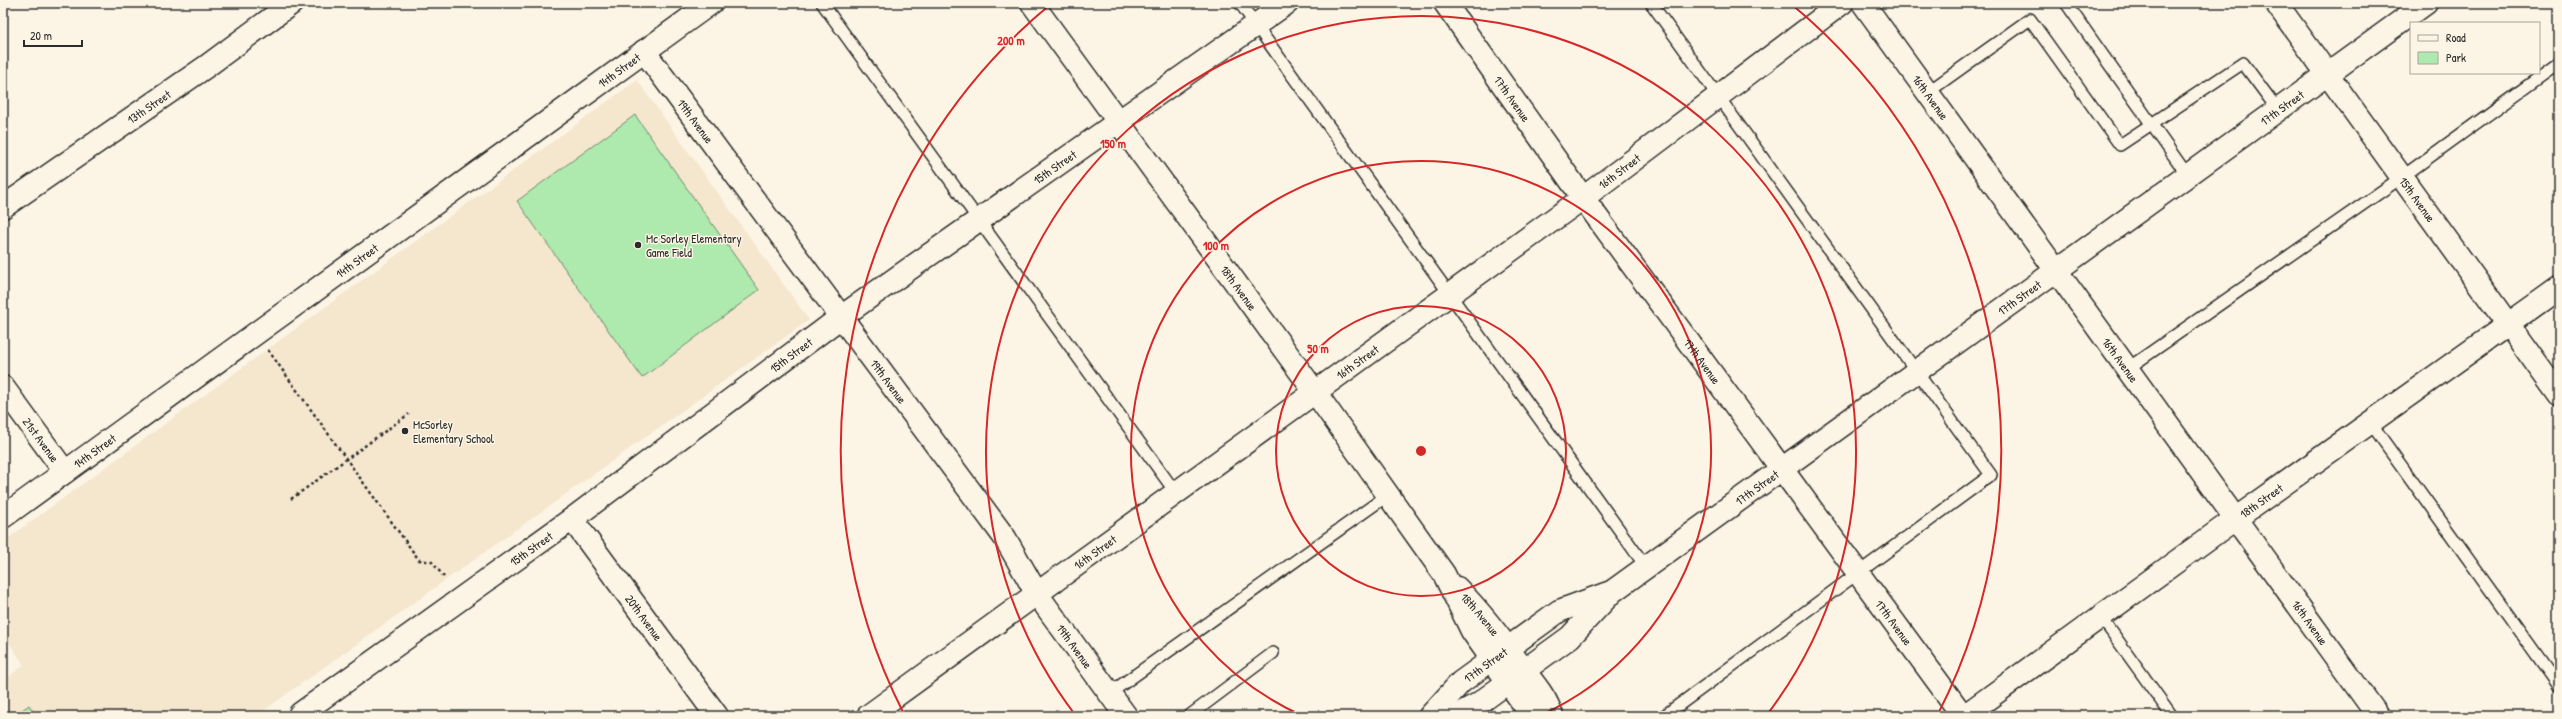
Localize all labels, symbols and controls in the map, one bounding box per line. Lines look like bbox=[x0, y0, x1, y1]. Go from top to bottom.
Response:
scale bar bbox=[24, 22, 82, 48]
legend bbox=[2410, 22, 2540, 74]
text: 20 m bbox=[30, 27, 52, 44]
text: Road bbox=[2446, 29, 2466, 46]
text: 200 m bbox=[997, 32, 1025, 49]
street label: 14th Street bbox=[594, 48, 644, 91]
text: Park bbox=[2446, 49, 2466, 66]
street label: 16th Avenue bbox=[1909, 71, 1953, 123]
street label: 17th Avenue bbox=[1490, 72, 1535, 125]
street label: 13th Street bbox=[123, 85, 175, 127]
street label: 17th Street bbox=[2256, 85, 2308, 129]
street label: 19th Avenue bbox=[674, 95, 718, 147]
text: 150 m bbox=[1100, 135, 1126, 152]
street label: 15th Street bbox=[1029, 145, 1080, 188]
street label: 16th Street bbox=[1594, 149, 1644, 192]
street label: 15th Avenue bbox=[2396, 173, 2440, 225]
place label: Mc Sorley Elementary Game Field bbox=[646, 230, 742, 261]
text: 100 m bbox=[1203, 237, 1229, 254]
street label: 14th Street bbox=[332, 239, 382, 281]
marker: Mc Sorley Elementary Game Field bbox=[633, 240, 643, 250]
street label: 18th Avenue bbox=[1217, 262, 1261, 314]
street label: 17th Street bbox=[1994, 275, 2045, 319]
street label: 15th Street bbox=[766, 333, 816, 376]
street label: 16th Avenue bbox=[2099, 334, 2143, 386]
street label: 17th Avenue bbox=[1680, 335, 1725, 387]
text: 50 m bbox=[1307, 340, 1329, 357]
street label: 16th Street bbox=[1332, 340, 1383, 383]
street label: 19th Avenue bbox=[867, 356, 911, 407]
street label: 21st Avenue bbox=[19, 413, 64, 466]
place label: McSorley Elementary School bbox=[413, 416, 495, 447]
marker: McSorley Elementary School bbox=[400, 426, 410, 436]
street label: 14th Street bbox=[70, 429, 120, 472]
centre of rings bbox=[1414, 444, 1428, 458]
street label: 17th Street bbox=[1731, 465, 1783, 509]
street label: 18th Street bbox=[2236, 479, 2287, 522]
street label: 15th Street bbox=[506, 527, 557, 570]
street label: 16th Street bbox=[1070, 530, 1120, 573]
street label: 18th Avenue bbox=[1457, 589, 1504, 639]
street label: 20th Avenue bbox=[622, 591, 667, 644]
street label: 17th Avenue bbox=[1872, 596, 1917, 649]
street label: 16th Avenue bbox=[2288, 596, 2332, 648]
street label: 19th Avenue bbox=[1053, 620, 1097, 672]
street label: 17th Street bbox=[1460, 642, 1511, 686]

